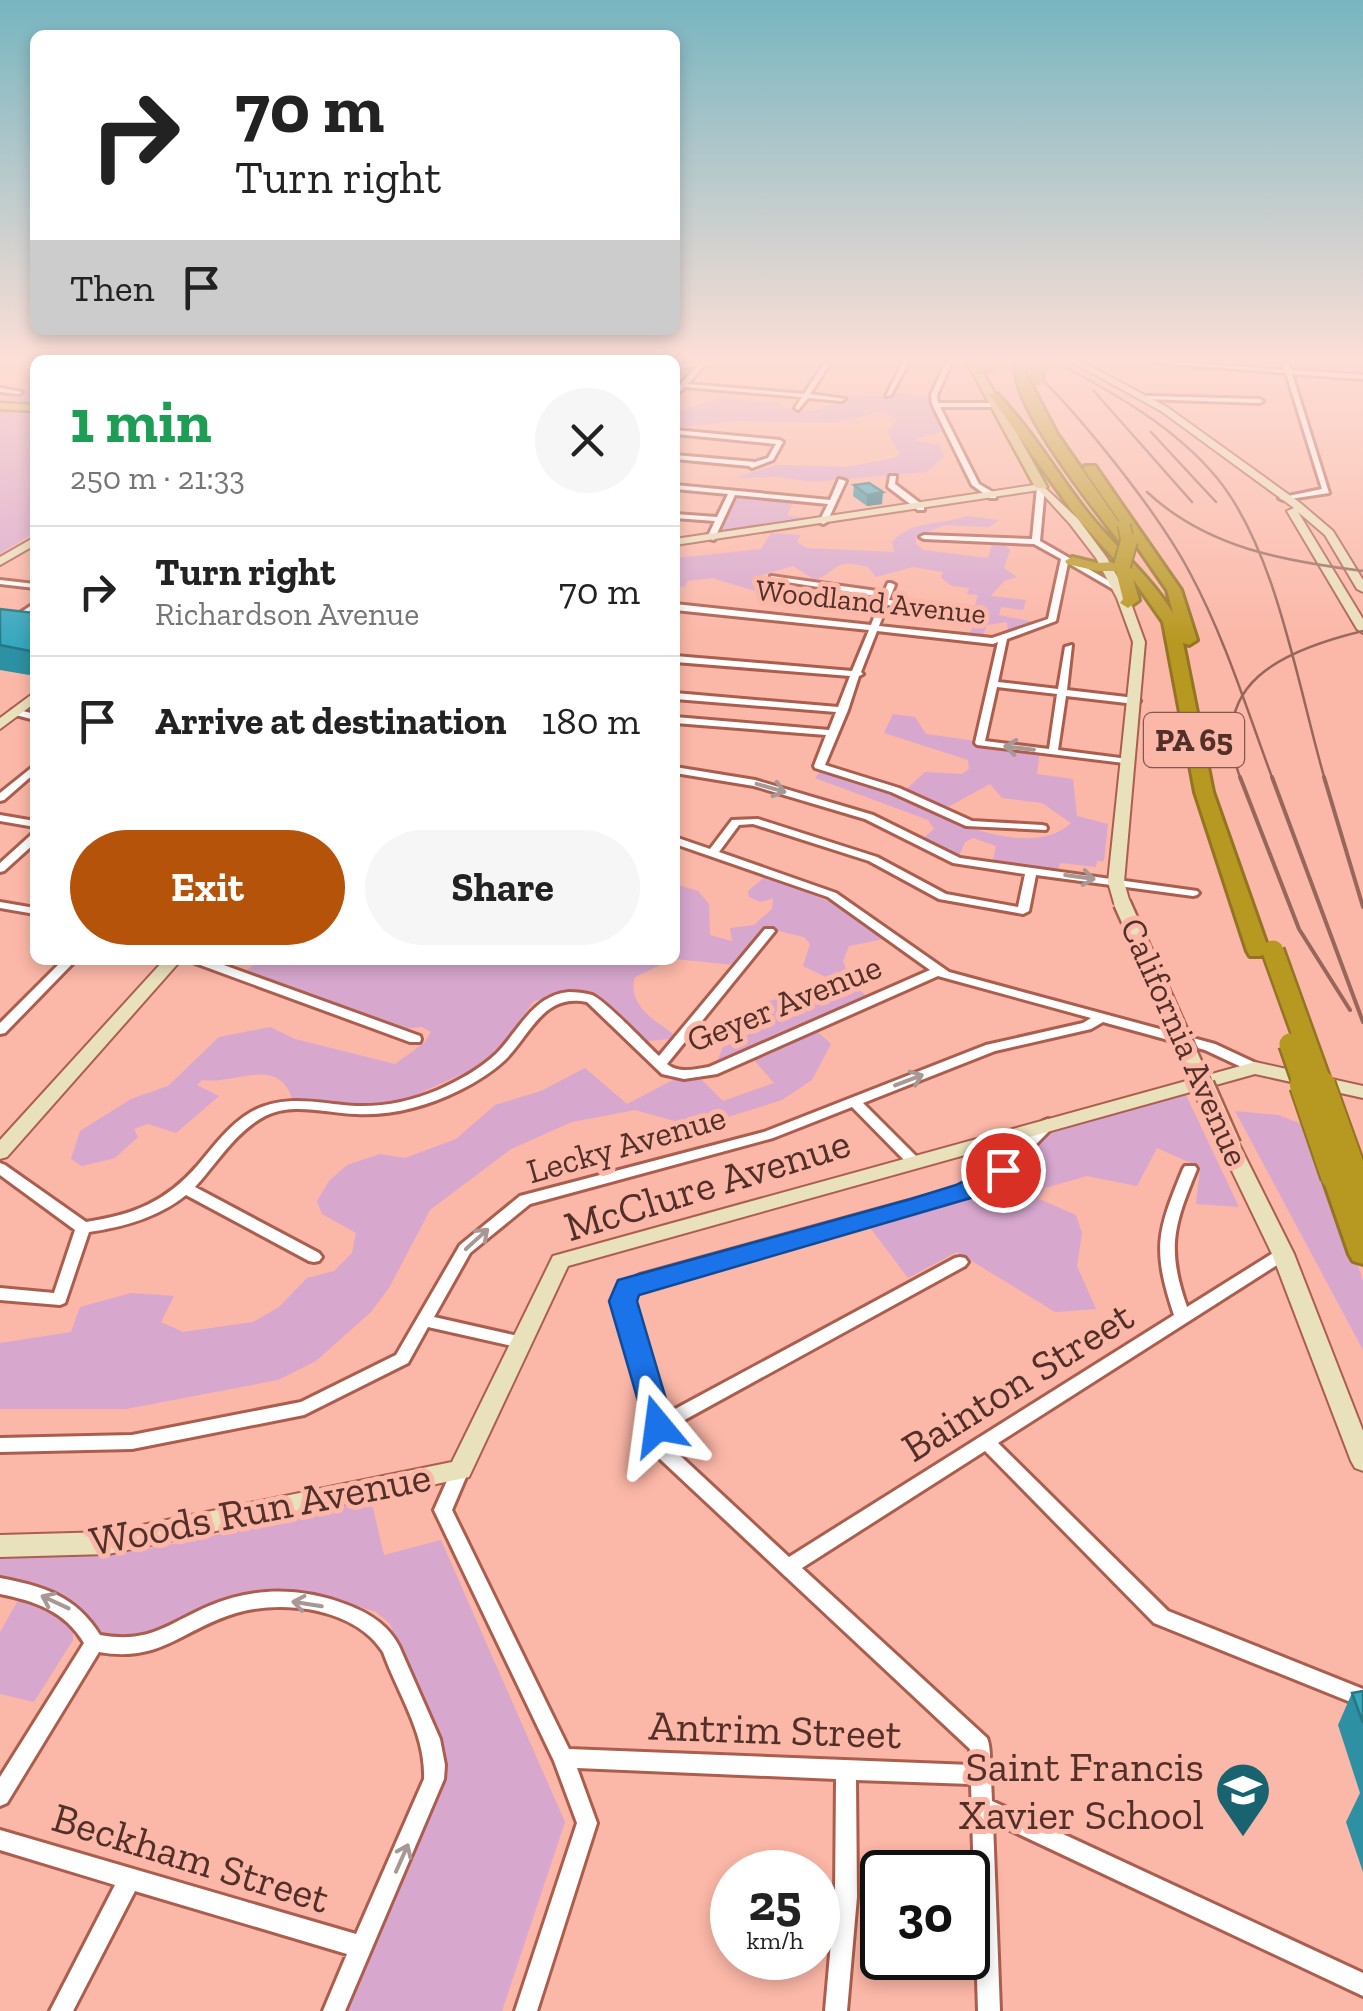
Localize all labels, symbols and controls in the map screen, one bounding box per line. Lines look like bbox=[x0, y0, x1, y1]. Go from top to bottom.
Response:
text: 70 m bbox=[235, 66, 384, 150]
icon: right bbox=[70, 70, 200, 200]
text: Turn right bbox=[235, 151, 441, 205]
icon: arrive bbox=[174, 260, 229, 315]
text: Then bbox=[70, 265, 154, 311]
text: 1 min bbox=[70, 385, 212, 457]
button: close bbox=[535, 388, 640, 493]
text: 250 m · 21:33 bbox=[70, 459, 245, 497]
text: Turn right bbox=[155, 549, 335, 595]
icon: right bbox=[70, 564, 125, 619]
text: 70 m bbox=[559, 568, 640, 614]
street label: Woodland Avenue bbox=[754, 572, 988, 632]
text: Richardson Avenue bbox=[155, 595, 419, 633]
icon: arrive bbox=[70, 694, 125, 749]
text: Arrive at destination bbox=[155, 698, 506, 744]
text: 180 m bbox=[542, 698, 640, 744]
road number: PA 65 bbox=[1144, 713, 1244, 767]
one-way arrow bbox=[1004, 738, 1036, 756]
one-way arrow bbox=[754, 780, 786, 798]
button: Exit bbox=[70, 830, 345, 945]
button: Share bbox=[365, 830, 640, 945]
one-way arrow bbox=[1063, 868, 1096, 887]
street label: California Avenue bbox=[1112, 912, 1258, 1172]
street label: Geyer Avenue bbox=[681, 945, 887, 1061]
one-way arrow bbox=[893, 1069, 924, 1087]
street label: Lecky Avenue bbox=[522, 1096, 730, 1192]
street label: McClure Avenue bbox=[558, 1117, 856, 1252]
pin bbox=[961, 1128, 1046, 1213]
icon: arrive bbox=[976, 1143, 1031, 1198]
one-way arrow bbox=[464, 1228, 489, 1251]
street label: Bainton Street bbox=[892, 1290, 1143, 1473]
position arrow bbox=[606, 1374, 710, 1478]
street label: Woods Run Avenue bbox=[85, 1450, 435, 1567]
one-way arrow bbox=[41, 1592, 71, 1611]
one-way arrow bbox=[291, 1594, 324, 1613]
street label: Antrim Street bbox=[648, 1700, 903, 1759]
place label: Saint Francis Xavier School bbox=[959, 1741, 1204, 1840]
school or university icon: Saint Francis Xavier School bbox=[1213, 1760, 1273, 1839]
street label: Beckham Street bbox=[46, 1791, 336, 1924]
one-way arrow bbox=[393, 1844, 412, 1874]
speed limit sign: 30 bbox=[860, 1850, 990, 1980]
text: 25 bbox=[749, 1873, 801, 1933]
text: km/h bbox=[746, 1925, 804, 1955]

